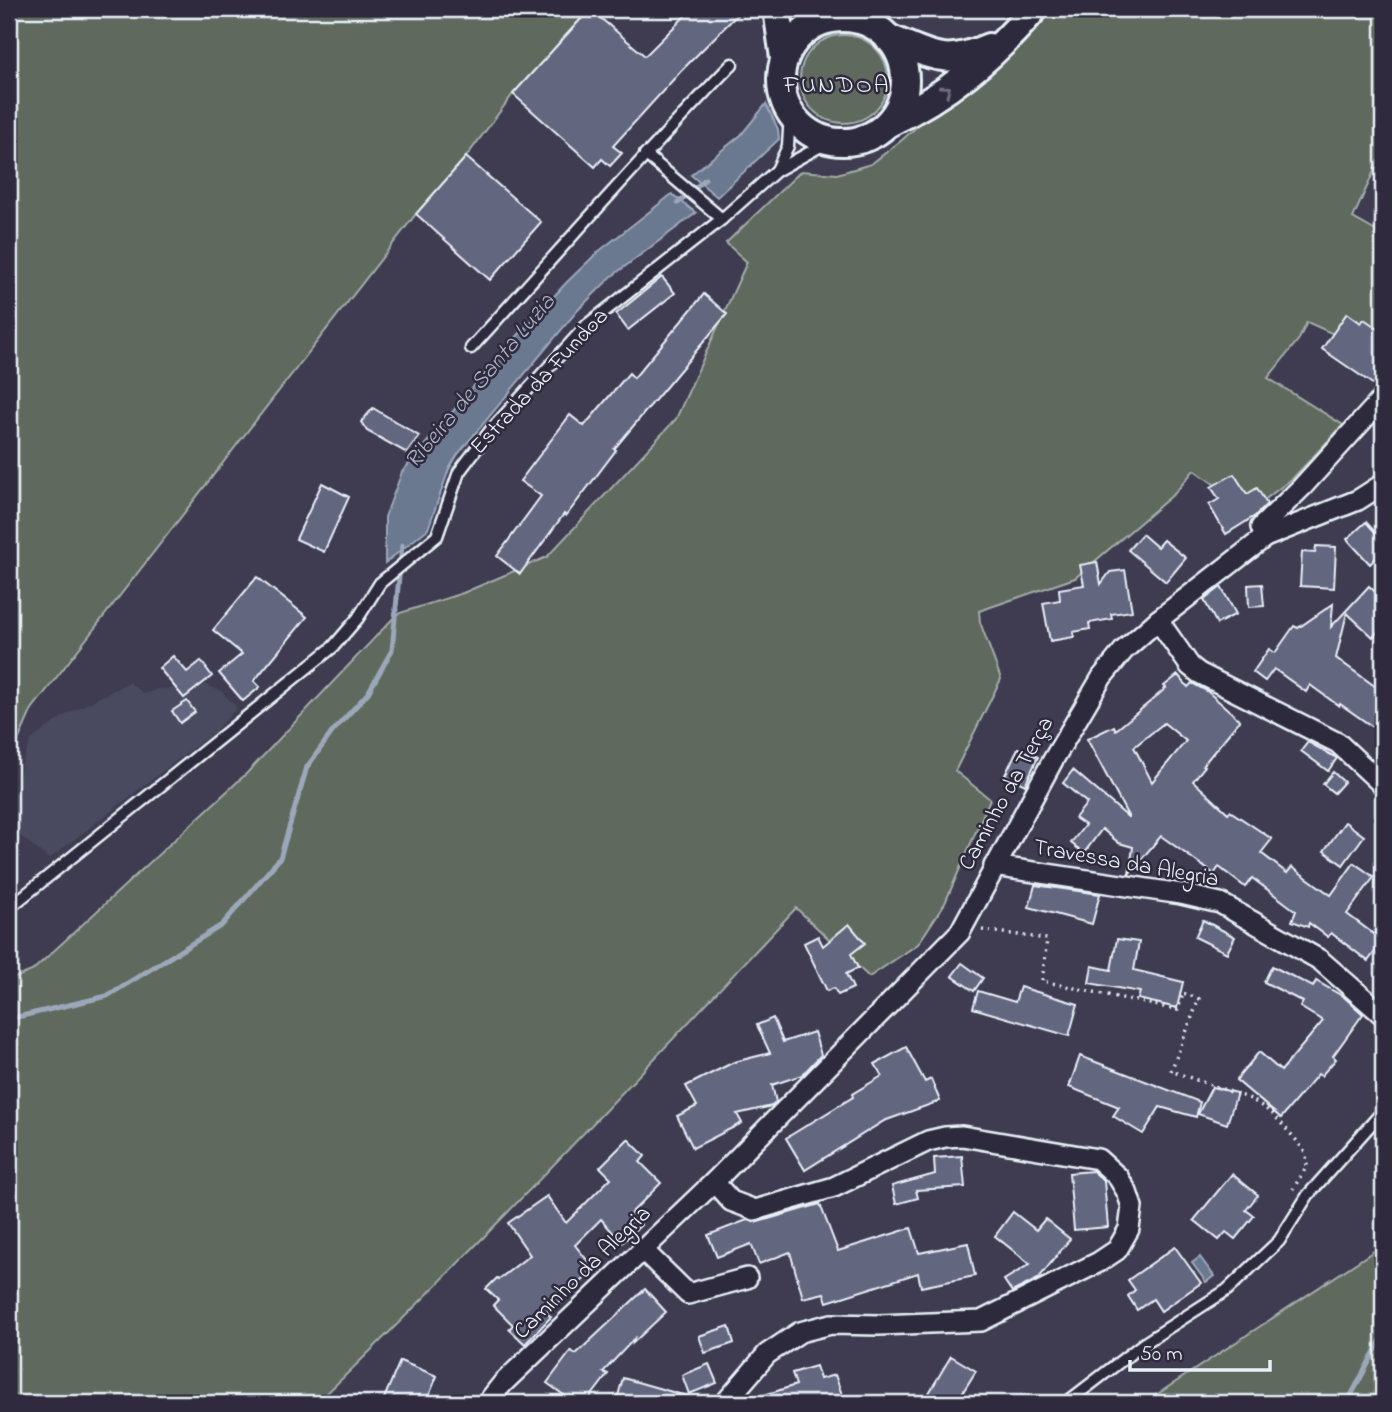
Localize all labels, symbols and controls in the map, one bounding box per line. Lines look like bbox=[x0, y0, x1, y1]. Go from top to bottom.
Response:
district label: FUNDOA bbox=[782, 69, 891, 104]
one-way arrow bbox=[938, 86, 950, 99]
water label: Ribeira de Santa Luzia bbox=[397, 286, 565, 477]
street label: Estrada da Fundoa bbox=[463, 301, 617, 463]
street label: Caminho da Terça bbox=[951, 711, 1063, 877]
street label: Travessa da Alegria bbox=[1031, 831, 1221, 898]
street label: Caminho da Alegria bbox=[507, 1198, 660, 1348]
scale bar bbox=[1130, 1328, 1270, 1372]
text: 50 m bbox=[1140, 1340, 1183, 1370]

